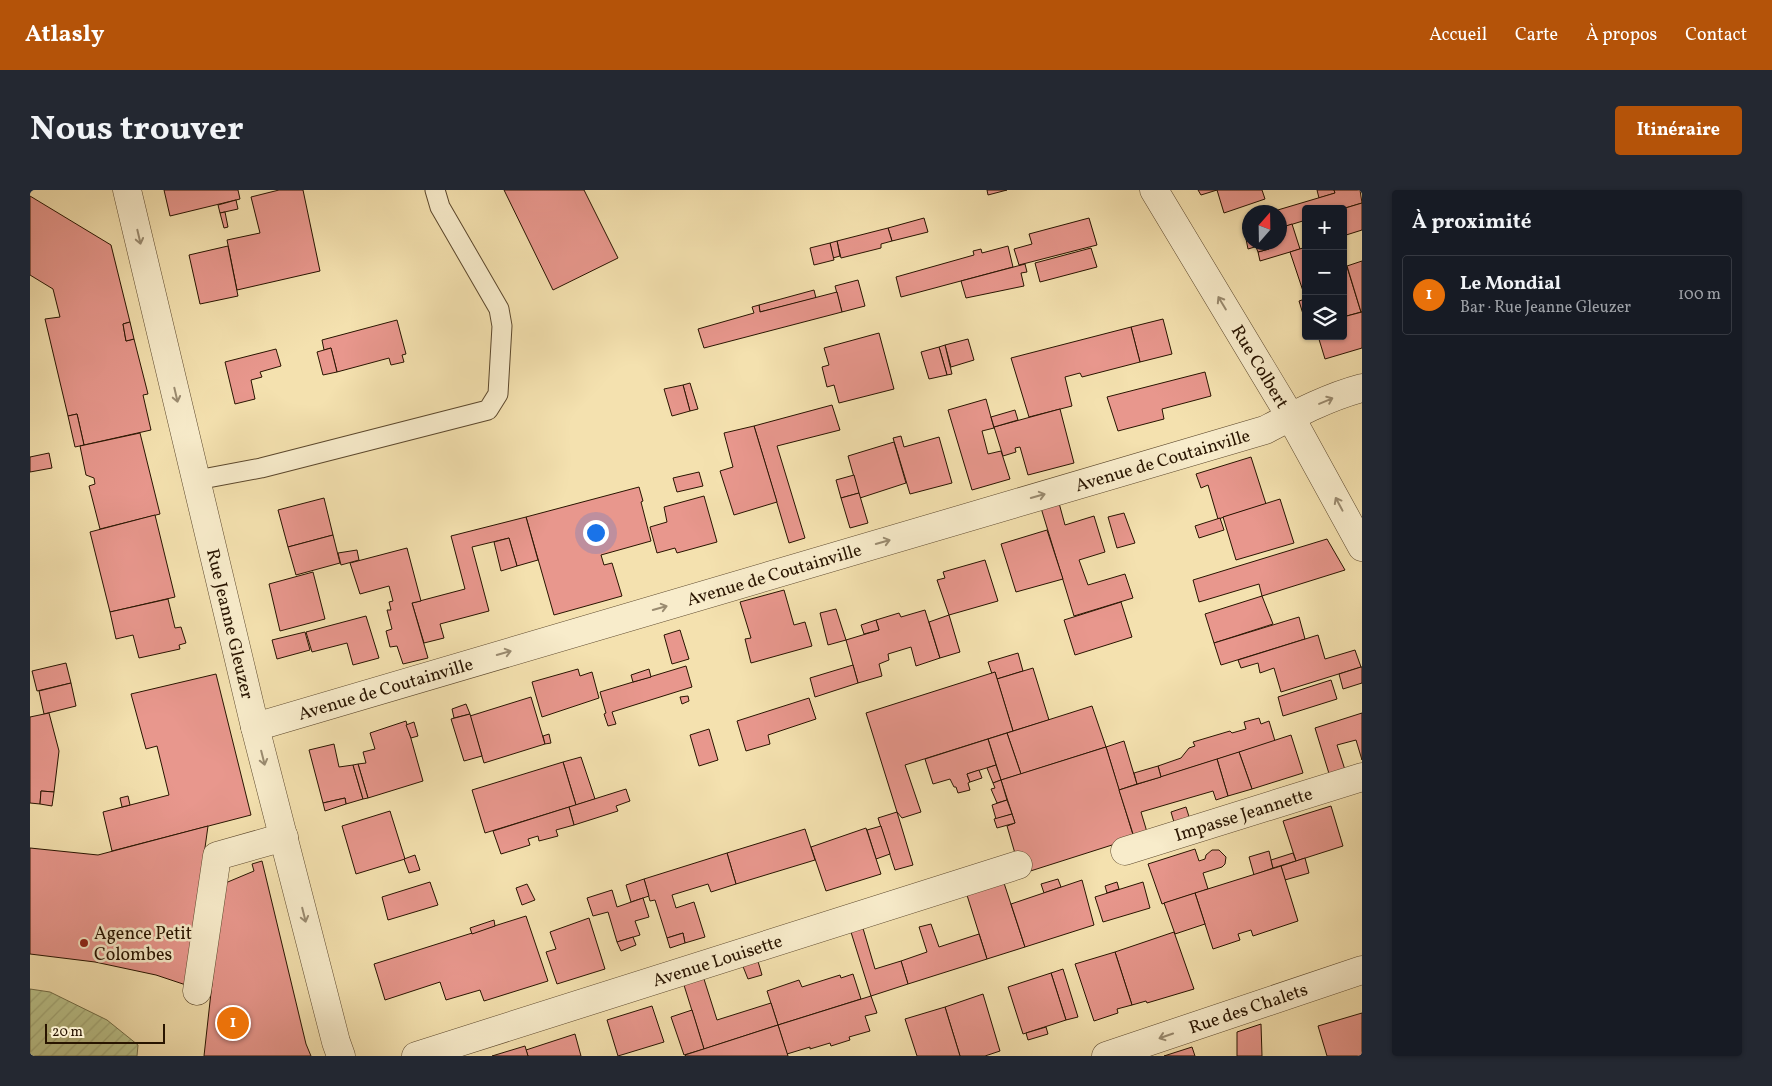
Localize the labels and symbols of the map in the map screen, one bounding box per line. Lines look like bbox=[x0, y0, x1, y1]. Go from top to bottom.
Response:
north arrow bbox=[1242, 205, 1287, 250]
one-way arrow bbox=[134, 229, 144, 245]
one-way arrow bbox=[1217, 296, 1227, 310]
street label: Rue Colbert bbox=[1224, 321, 1294, 414]
one-way arrow bbox=[172, 387, 181, 403]
one-way arrow bbox=[1318, 396, 1333, 406]
street label: Avenue de Coutainville bbox=[1072, 424, 1254, 499]
one-way arrow bbox=[1030, 491, 1046, 501]
one-way arrow bbox=[1334, 497, 1343, 512]
your location bbox=[583, 520, 609, 546]
one-way arrow bbox=[874, 536, 890, 546]
street label: Avenue de Coutainville bbox=[684, 538, 865, 613]
street label: Rue Jeanne Gleuzer bbox=[199, 546, 259, 702]
one-way arrow bbox=[651, 602, 667, 612]
one-way arrow bbox=[495, 648, 511, 658]
street label: Avenue de Coutainville bbox=[295, 652, 476, 728]
one-way arrow bbox=[259, 749, 269, 765]
street label: Impasse Jeannette bbox=[1172, 782, 1316, 849]
one-way arrow bbox=[299, 907, 309, 923]
place label: Agence Petit Colombes bbox=[94, 922, 192, 968]
street label: Avenue Louisette bbox=[650, 930, 786, 994]
marker: Agence Petit Colombes bbox=[78, 937, 90, 949]
street label: Rue des Chalets bbox=[1186, 978, 1311, 1041]
pin: 1 bbox=[217, 1004, 249, 1042]
scale bar bbox=[45, 1021, 165, 1044]
one-way arrow bbox=[1159, 1031, 1175, 1041]

